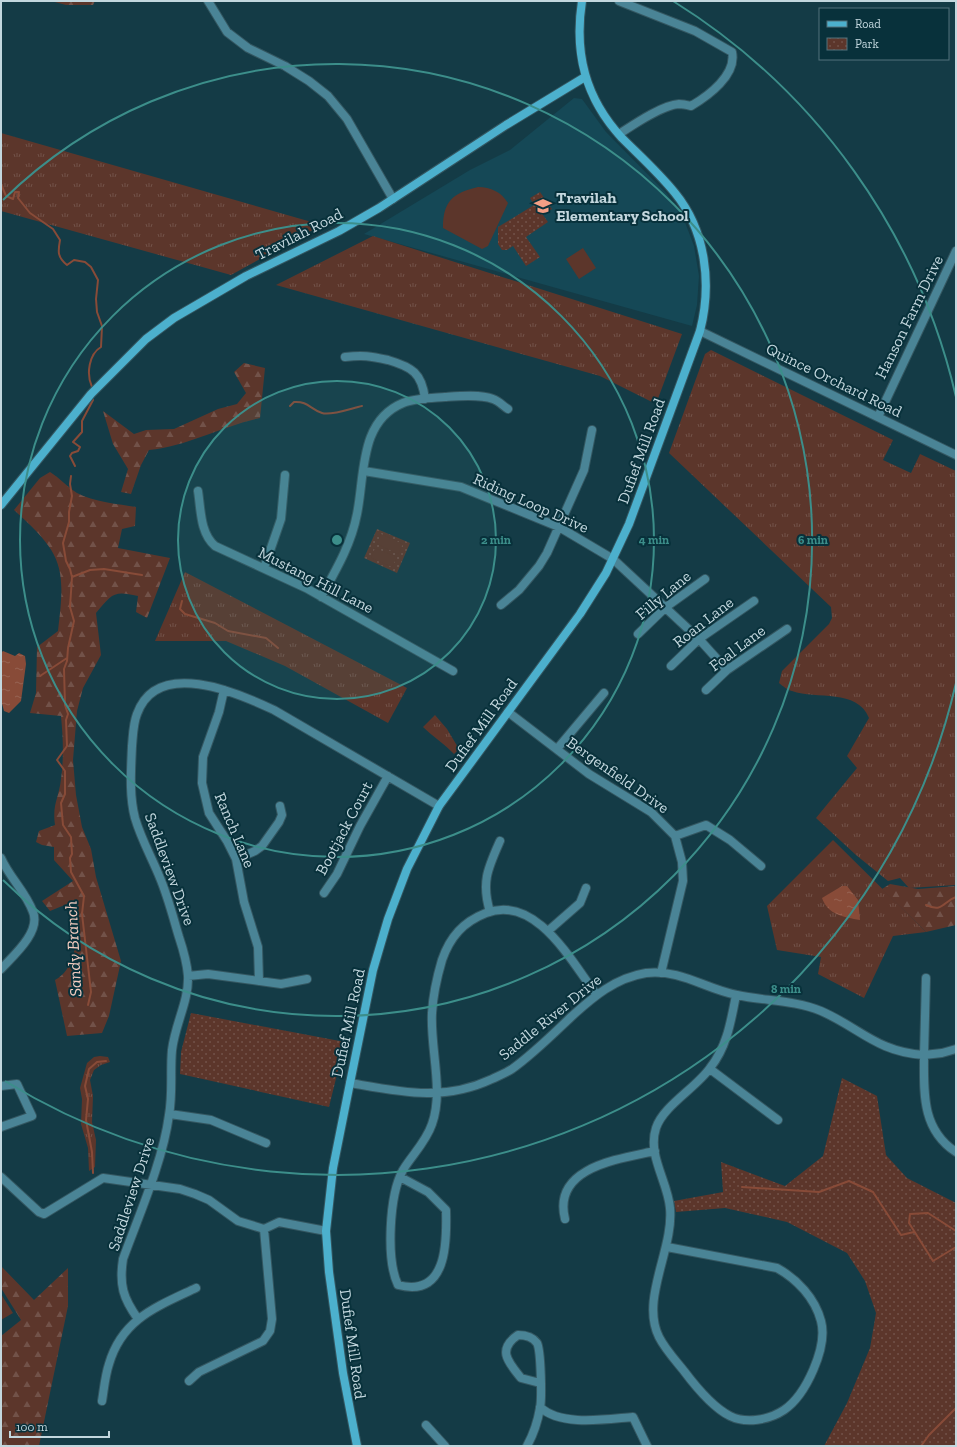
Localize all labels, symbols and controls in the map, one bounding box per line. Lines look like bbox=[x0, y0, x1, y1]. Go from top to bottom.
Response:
legend bbox=[819, 8, 949, 60]
text: Road bbox=[855, 17, 881, 31]
text: Park bbox=[855, 37, 880, 51]
place label: Travilah Elementary School bbox=[556, 188, 689, 225]
school or university icon: Travilah Elementary School bbox=[533, 196, 553, 216]
street label: Travilah Road bbox=[252, 204, 346, 264]
street label: Hanson Farm Drive bbox=[871, 252, 947, 382]
street label: Quince Orchard Road bbox=[763, 339, 905, 421]
street label: Dufief Mill Road bbox=[613, 396, 669, 506]
street label: Riding Loop Drive bbox=[470, 469, 592, 537]
centre of rings bbox=[330, 533, 344, 547]
text: 2 min bbox=[481, 533, 511, 547]
text: 4 min bbox=[639, 533, 669, 547]
text: 6 min bbox=[798, 533, 828, 547]
street label: Mustang Hill Lane bbox=[255, 543, 377, 617]
street label: Filly Lane bbox=[632, 566, 694, 624]
street label: Roan Lane bbox=[669, 592, 737, 652]
street label: Foal Lane bbox=[705, 621, 769, 675]
street label: Dufief Mill Road bbox=[441, 674, 521, 775]
street label: Bergenfield Drive bbox=[563, 733, 673, 817]
street label: Bootjack Court bbox=[311, 778, 377, 878]
street label: Ranch Lane bbox=[211, 790, 259, 870]
street label: Saddleview Drive bbox=[141, 810, 199, 928]
water label: Sandy Branch bbox=[60, 900, 85, 997]
street label: Dufief Mill Road bbox=[327, 967, 369, 1079]
street label: Saddle River Drive bbox=[495, 970, 605, 1064]
text: 8 min bbox=[771, 982, 801, 996]
street label: Saddleview Drive bbox=[104, 1135, 158, 1253]
street label: Dufief Mill Road bbox=[336, 1288, 370, 1400]
scale bar bbox=[10, 1413, 109, 1439]
text: 100 m bbox=[16, 1420, 48, 1434]

